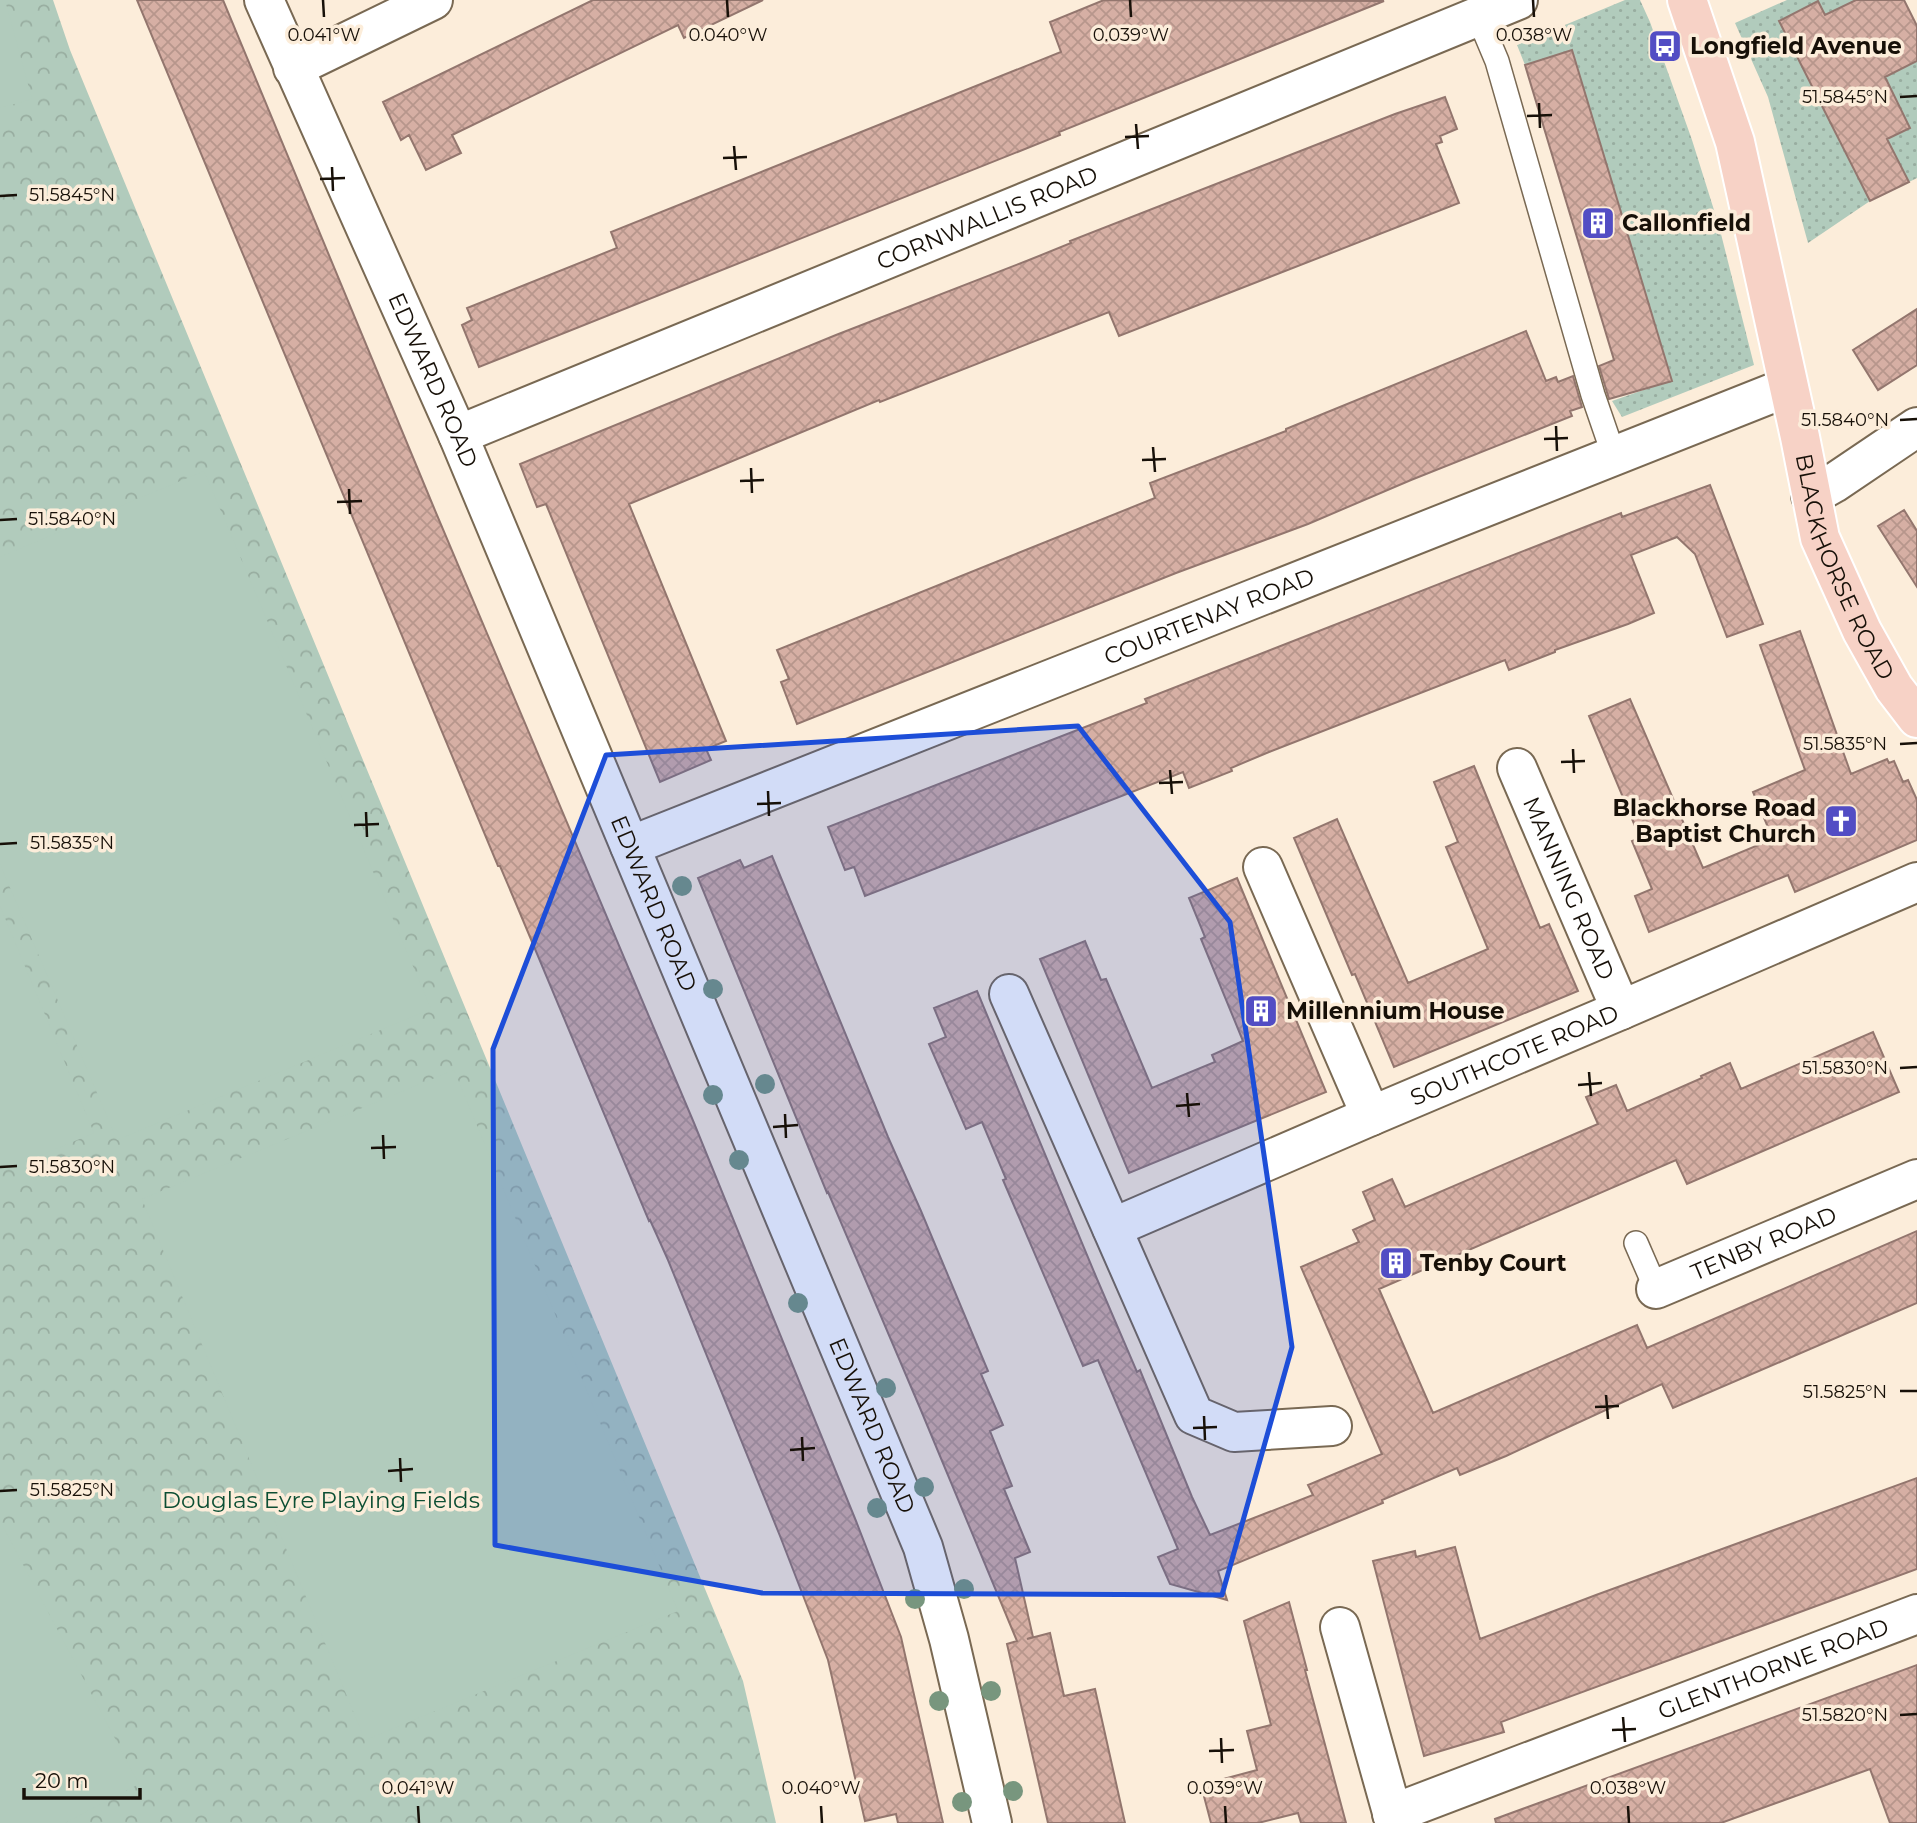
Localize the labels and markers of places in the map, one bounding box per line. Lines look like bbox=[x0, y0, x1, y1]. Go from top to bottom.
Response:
bus stop icon: Longfield Avenue bbox=[1646, 27, 1684, 65]
place label: Longfield Avenue bbox=[1690, 32, 1902, 60]
building icon: Callonfield bbox=[1579, 204, 1617, 242]
place label: Callonfield bbox=[1622, 209, 1751, 237]
place label: Blackhorse Road Baptist Church bbox=[1612, 794, 1816, 848]
church icon: Blackhorse Road Baptist Church bbox=[1822, 802, 1860, 840]
building icon: Millennium House bbox=[1242, 992, 1280, 1030]
place label: Millennium House bbox=[1286, 997, 1505, 1025]
building icon: Tenby Court bbox=[1377, 1244, 1415, 1282]
place label: Tenby Court bbox=[1420, 1249, 1567, 1277]

